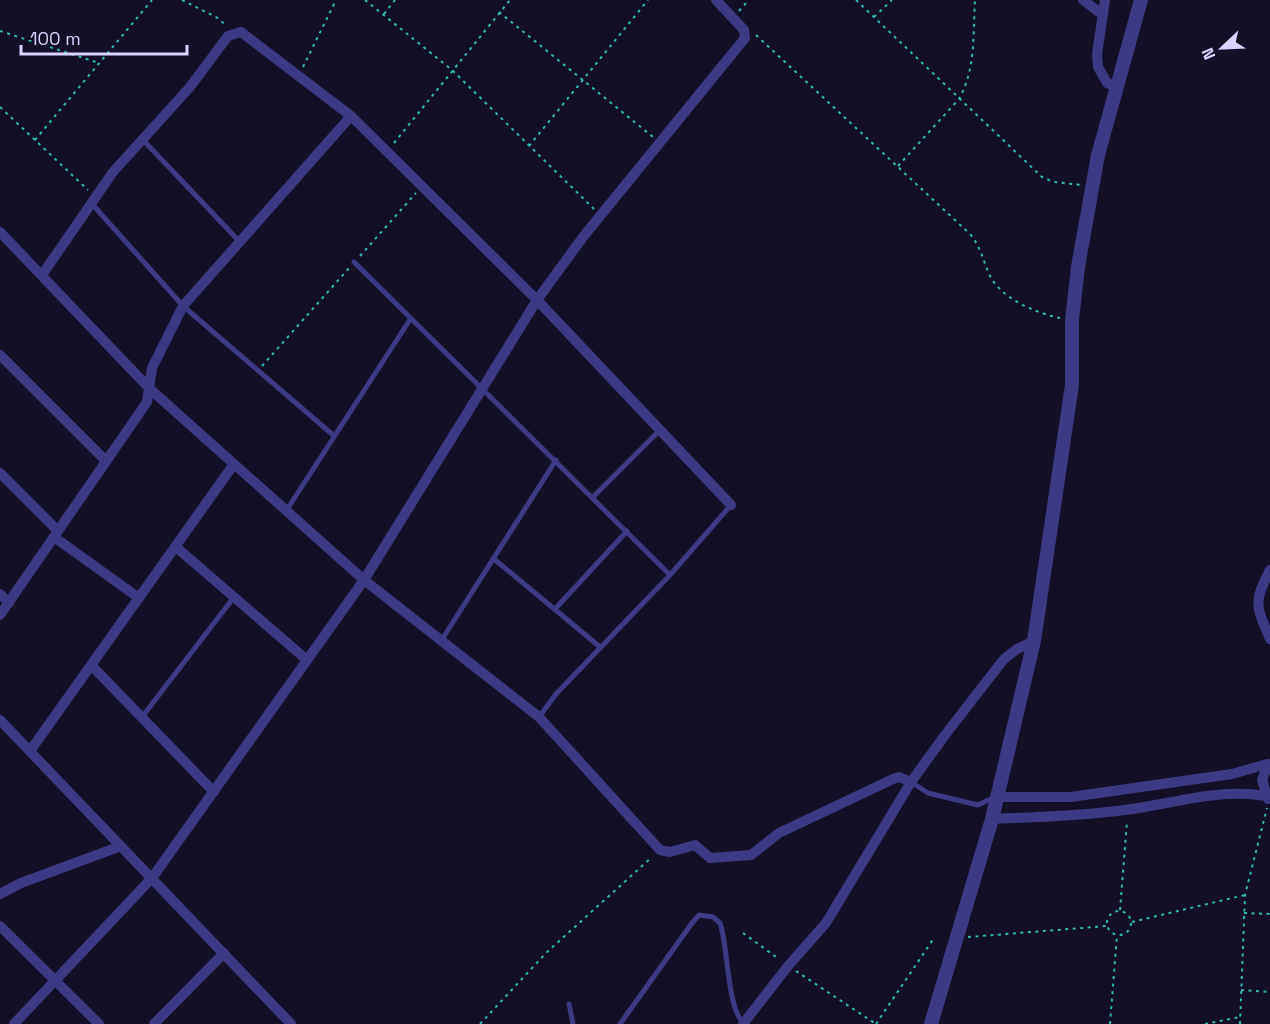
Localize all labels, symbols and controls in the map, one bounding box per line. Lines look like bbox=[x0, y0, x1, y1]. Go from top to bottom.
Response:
scale bar bbox=[21, 18, 188, 56]
north arrow bbox=[1192, 18, 1252, 78]
text: 100 m bbox=[30, 27, 81, 50]
text: N bbox=[1197, 45, 1220, 63]

